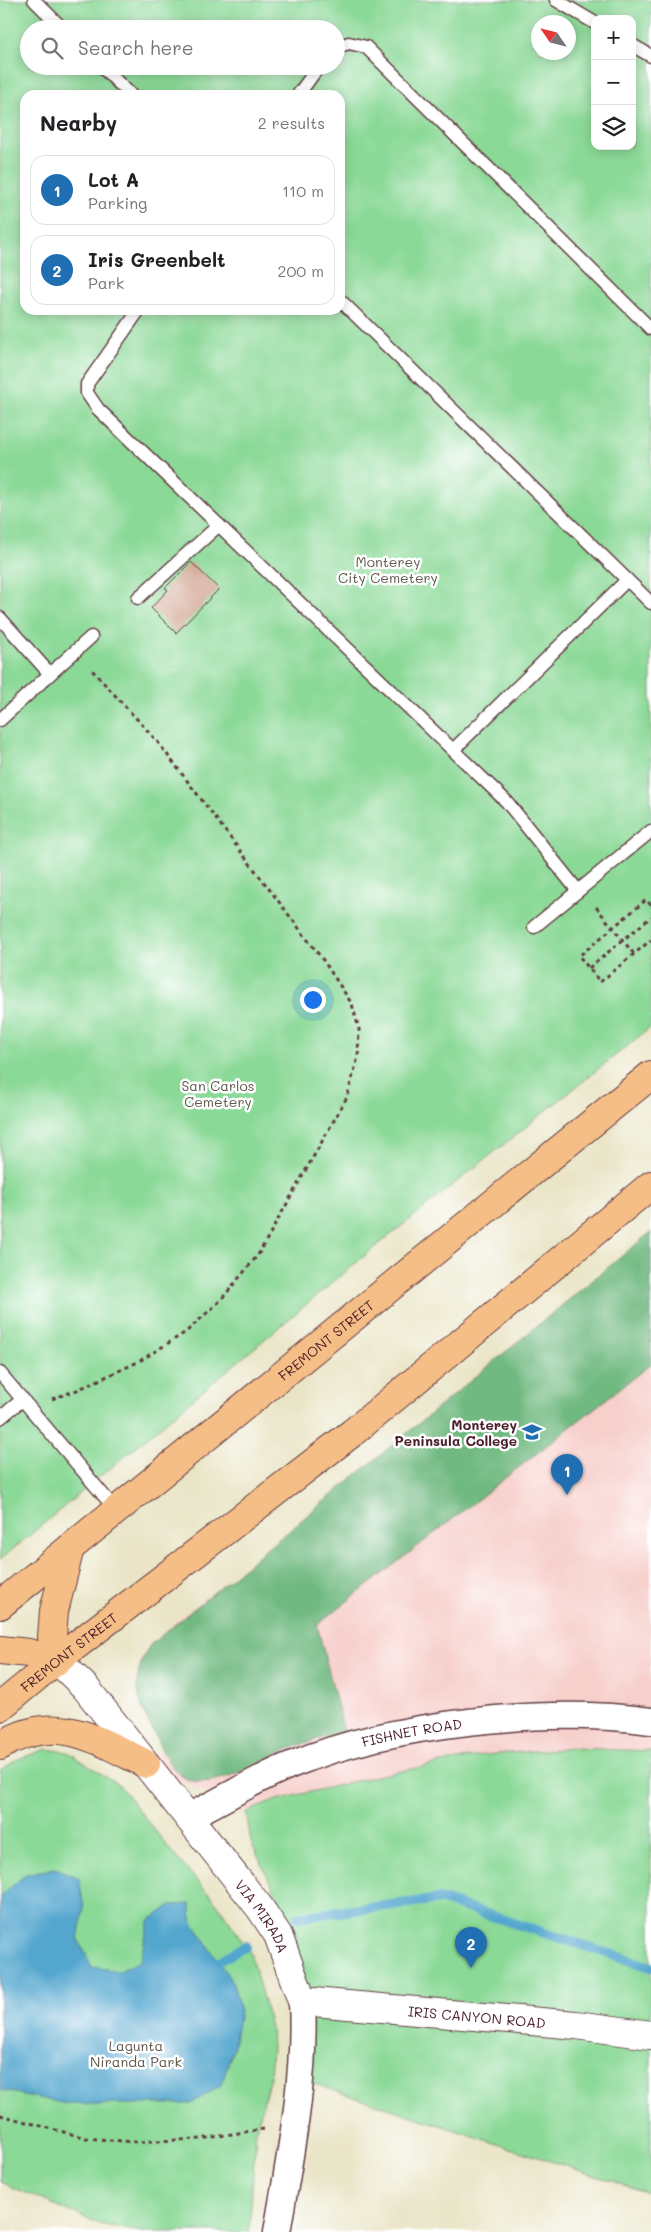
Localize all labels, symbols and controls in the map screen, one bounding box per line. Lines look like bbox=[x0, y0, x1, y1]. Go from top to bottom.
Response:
north arrow bbox=[531, 15, 576, 60]
map controls bbox=[591, 15, 636, 150]
button: + bbox=[591, 15, 636, 60]
search box bbox=[20, 20, 345, 75]
icon: search bbox=[38, 34, 66, 62]
text: Search here bbox=[78, 35, 194, 60]
button: − bbox=[591, 60, 636, 105]
button: layers bbox=[591, 105, 636, 150]
text: Nearby bbox=[40, 109, 117, 136]
text: 2 results bbox=[258, 112, 325, 133]
text: Lot A bbox=[88, 167, 139, 192]
text: 1 bbox=[53, 180, 61, 201]
text: 110 m bbox=[282, 180, 324, 201]
text: Parking bbox=[88, 192, 147, 213]
text: Iris Greenbelt bbox=[88, 247, 226, 272]
text: 2 bbox=[53, 260, 61, 281]
text: 200 m bbox=[277, 260, 324, 281]
text: Park bbox=[88, 272, 124, 293]
park label: Monterey City Cemetery bbox=[338, 552, 438, 587]
your location bbox=[300, 987, 326, 1013]
park label: San Carlos Cemetery bbox=[181, 1076, 255, 1111]
street label: FREMONT STREET bbox=[274, 1295, 378, 1385]
place label: Monterey Peninsula College bbox=[394, 1415, 517, 1450]
school or university icon: Monterey Peninsula College bbox=[521, 1421, 543, 1443]
pin: 1 bbox=[551, 1454, 583, 1495]
street label: FREMONT STREET bbox=[16, 1608, 121, 1696]
street label: FISHNET ROAD bbox=[359, 1713, 463, 1751]
street label: VIA MIRADA bbox=[231, 1875, 293, 1955]
pin: 2 bbox=[455, 1927, 487, 1968]
street label: IRIS CANYON ROAD bbox=[407, 2001, 547, 2032]
park label: Lagunta Niranda Park bbox=[90, 2036, 182, 2071]

